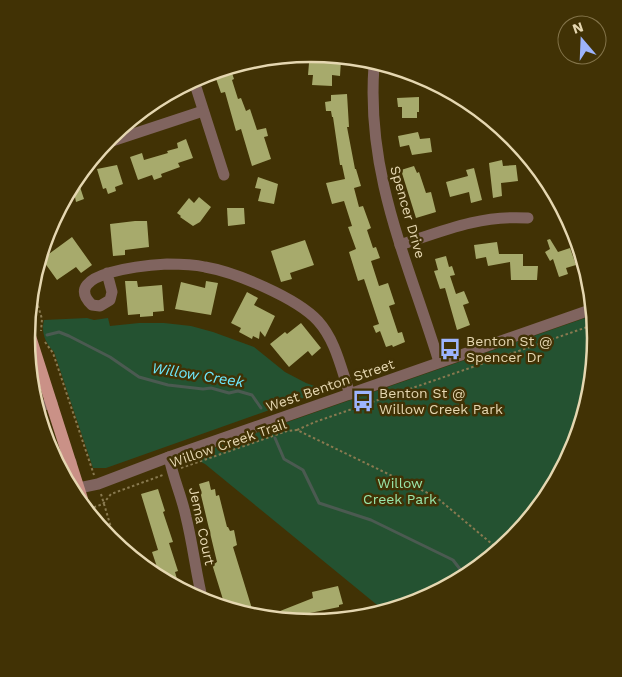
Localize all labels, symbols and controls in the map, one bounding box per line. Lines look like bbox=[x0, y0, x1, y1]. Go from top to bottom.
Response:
north arrow bbox=[557, 15, 607, 65]
text: N bbox=[570, 18, 585, 37]
street label: Spencer Drive bbox=[387, 164, 429, 260]
place label: Benton St @ Spencer Dr bbox=[466, 333, 553, 365]
bus stop icon: Benton St @ Spencer Dr bbox=[437, 336, 463, 362]
street label: West Benton Street bbox=[264, 355, 396, 414]
water label: Willow Creek bbox=[151, 359, 246, 391]
place label: Benton St @ Willow Creek Park bbox=[379, 385, 503, 417]
bus stop icon: Benton St @ Willow Creek Park bbox=[350, 388, 376, 414]
street label: Willow Creek Trail bbox=[168, 415, 289, 470]
park label: Willow Creek Park bbox=[363, 475, 437, 507]
street label: Jema Court bbox=[186, 485, 218, 567]

